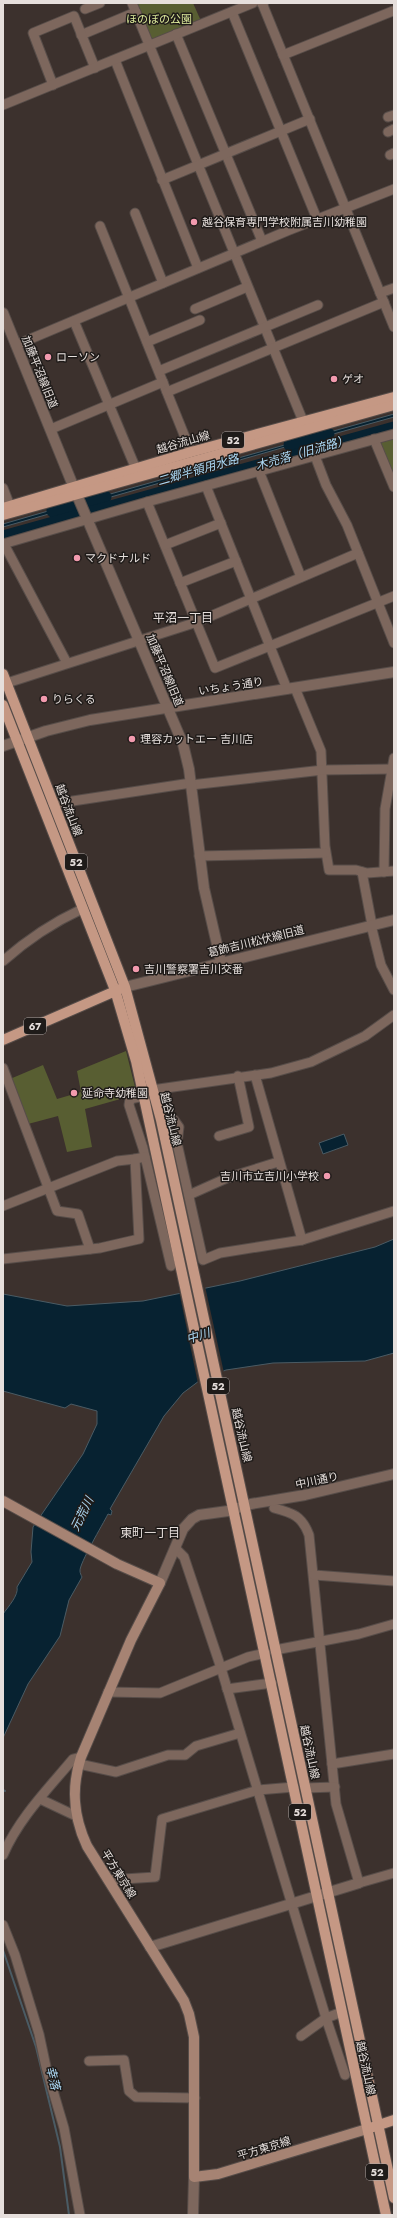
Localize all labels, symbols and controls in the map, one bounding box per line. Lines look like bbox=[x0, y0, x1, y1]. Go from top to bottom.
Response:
park label: ほのぼの公園 bbox=[126, 11, 192, 27]
place label: 越谷保育専門学校附属吉川幼稚園 bbox=[202, 214, 367, 230]
marker: 越谷保育専門学校附属吉川幼稚園 bbox=[189, 217, 199, 227]
street label: 加藤平沼線旧道 bbox=[18, 333, 62, 411]
place label: ローソン bbox=[56, 349, 100, 365]
marker: ローソン bbox=[43, 352, 53, 362]
place label: ゲオ bbox=[342, 371, 364, 387]
marker: ゲオ bbox=[329, 374, 339, 384]
street label: 越谷流山線 bbox=[154, 427, 212, 457]
water label: 木売落（旧流路） bbox=[253, 431, 351, 475]
road number: 52 bbox=[222, 432, 244, 448]
water label: 二郷半領用水路 bbox=[155, 449, 242, 490]
place label: マクドナルド bbox=[85, 550, 151, 566]
marker: マクドナルド bbox=[72, 553, 82, 563]
district label: 平沼一丁目 bbox=[153, 609, 213, 627]
street label: 加藤平沼線旧道 bbox=[143, 631, 187, 709]
street label: いちょう通り bbox=[197, 673, 265, 699]
place label: りらくる bbox=[52, 691, 96, 707]
marker: りらくる bbox=[39, 694, 49, 704]
place label: 理容カットエー 吉川店 bbox=[140, 731, 253, 747]
marker: 理容カットエー 吉川店 bbox=[127, 734, 137, 744]
street label: 越谷流山線 bbox=[52, 781, 86, 839]
road number: 52 bbox=[65, 854, 87, 870]
street label: 葛飾吉川松伏線旧道 bbox=[206, 921, 306, 961]
place label: 吉川警察署吉川交番 bbox=[144, 961, 243, 977]
marker: 吉川警察署吉川交番 bbox=[131, 964, 141, 974]
road number: 67 bbox=[24, 1018, 46, 1034]
place label: 延命寺幼稚園 bbox=[82, 1085, 148, 1101]
marker: 延命寺幼稚園 bbox=[69, 1088, 79, 1098]
street label: 越谷流山線 bbox=[157, 1090, 185, 1148]
place label: 吉川市立吉川小学校 bbox=[220, 1168, 319, 1184]
marker: 吉川市立吉川小学校 bbox=[322, 1171, 332, 1181]
water label: 中川 bbox=[184, 1323, 214, 1348]
road number: 52 bbox=[207, 1378, 229, 1394]
street label: 越谷流山線 bbox=[228, 1406, 256, 1464]
street label: 中川通り bbox=[294, 1468, 340, 1492]
water label: 元荒川 bbox=[66, 1492, 99, 1534]
district label: 東町一丁目 bbox=[120, 1524, 180, 1542]
street label: 越谷流山線 bbox=[296, 1723, 324, 1781]
road number: 52 bbox=[289, 1804, 311, 1820]
street label: 平方東京線 bbox=[98, 1846, 140, 1902]
street label: 越谷流山線 bbox=[352, 2039, 380, 2097]
water label: 幸落 bbox=[41, 2064, 65, 2094]
street label: 平方東京線 bbox=[235, 2132, 293, 2164]
road number: 52 bbox=[366, 2164, 388, 2180]

